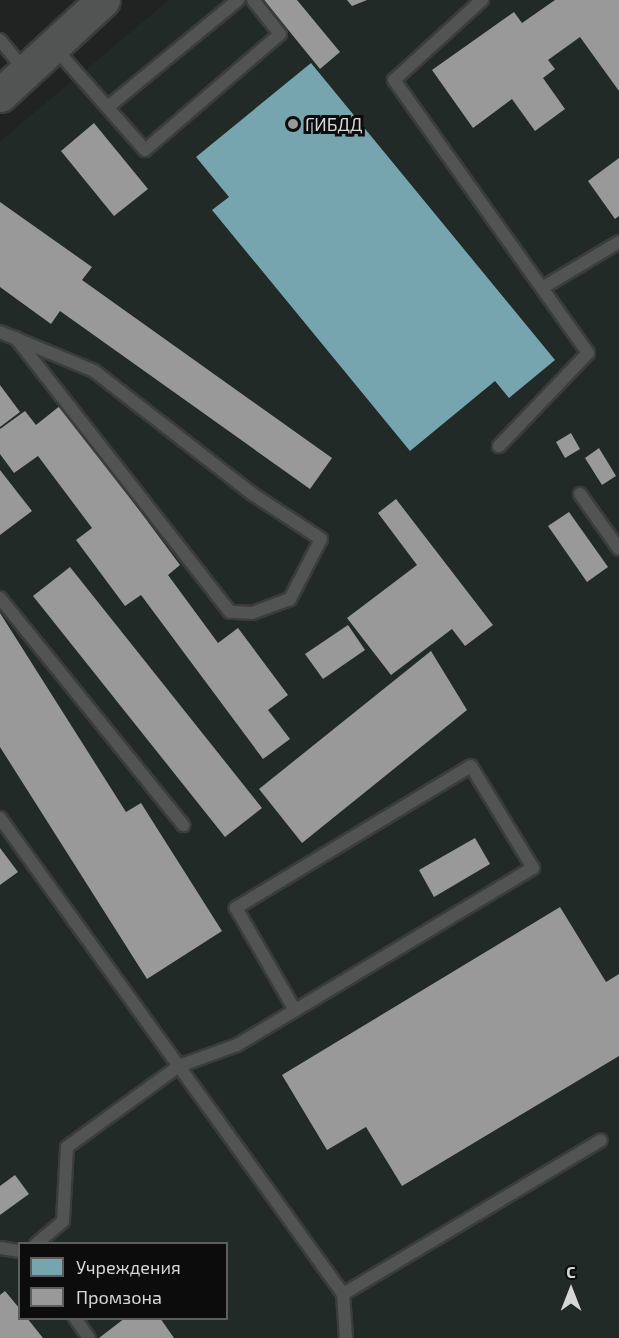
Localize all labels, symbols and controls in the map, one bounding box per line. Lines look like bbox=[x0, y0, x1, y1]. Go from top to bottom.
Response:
place label: ГИБДД bbox=[305, 113, 362, 135]
marker: ГИБДД bbox=[286, 117, 300, 131]
legend bbox=[18, 1242, 228, 1320]
text: Учреждения bbox=[76, 1256, 181, 1278]
north arrow bbox=[541, 1260, 601, 1320]
text: С bbox=[566, 1262, 576, 1281]
text: Промзона bbox=[76, 1286, 162, 1308]

